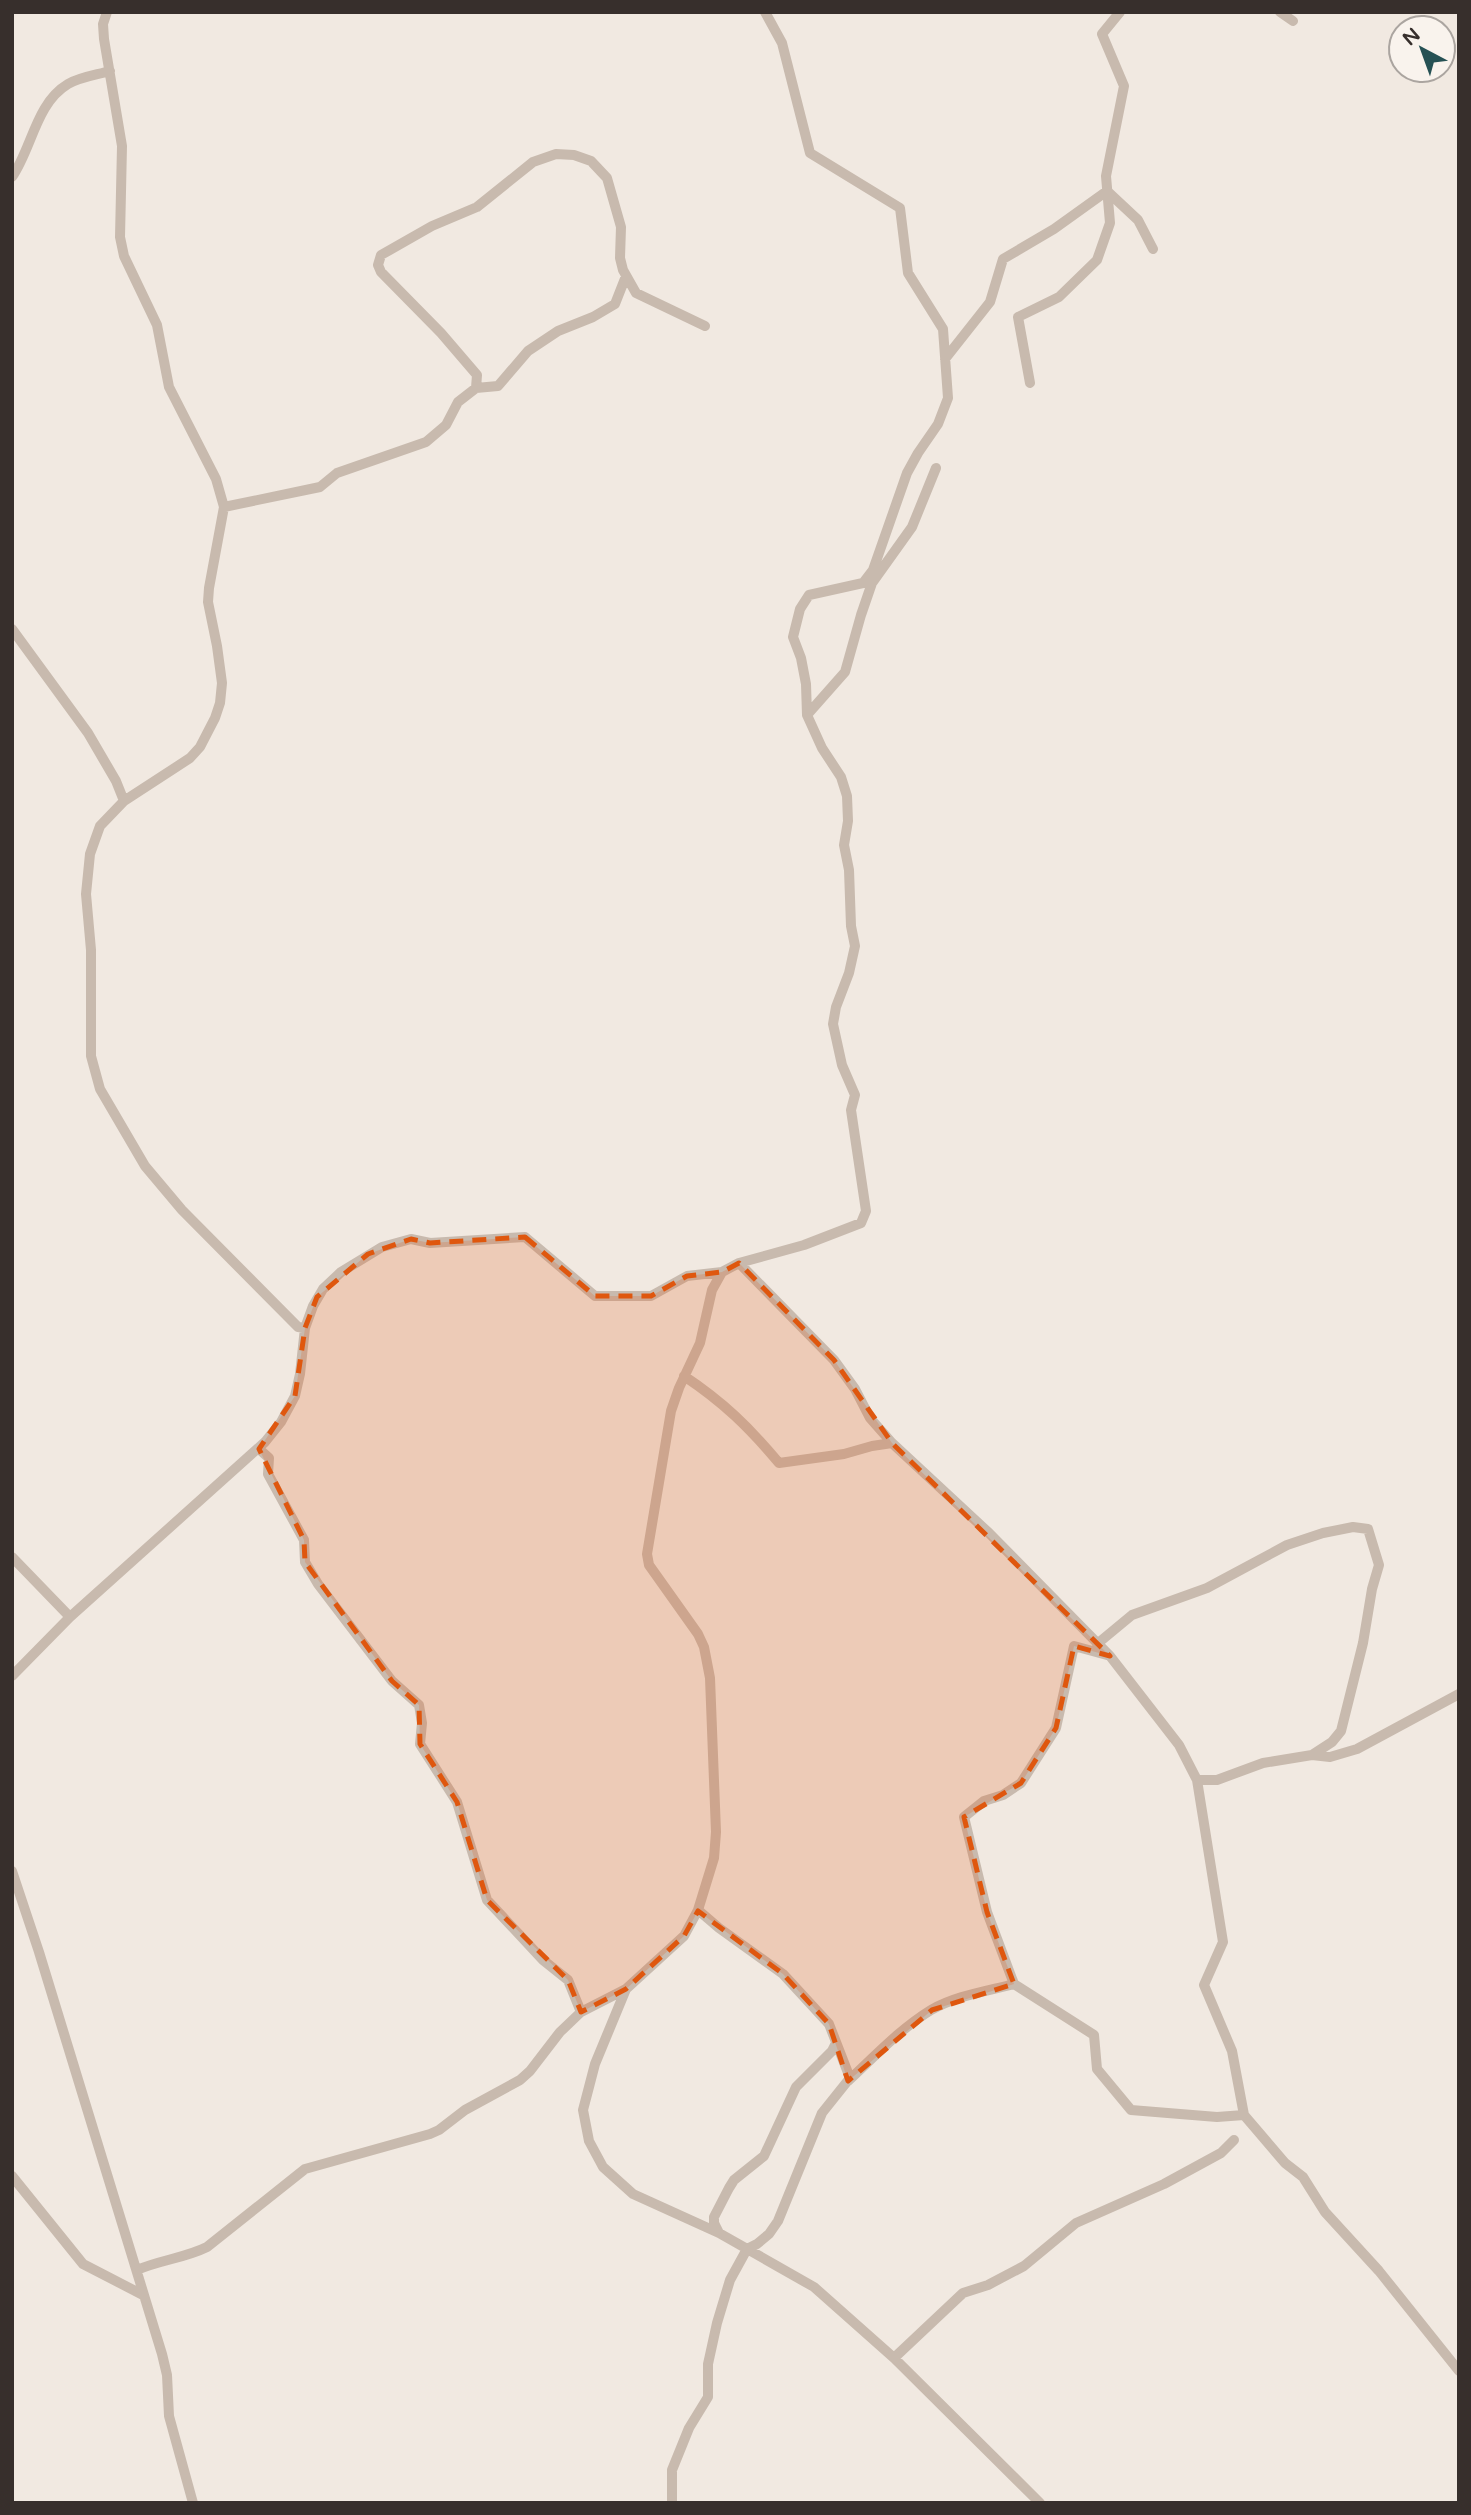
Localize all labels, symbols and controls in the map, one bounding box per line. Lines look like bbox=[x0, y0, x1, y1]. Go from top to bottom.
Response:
north arrow bbox=[1387, 14, 1457, 84]
text: N bbox=[1399, 24, 1424, 50]

